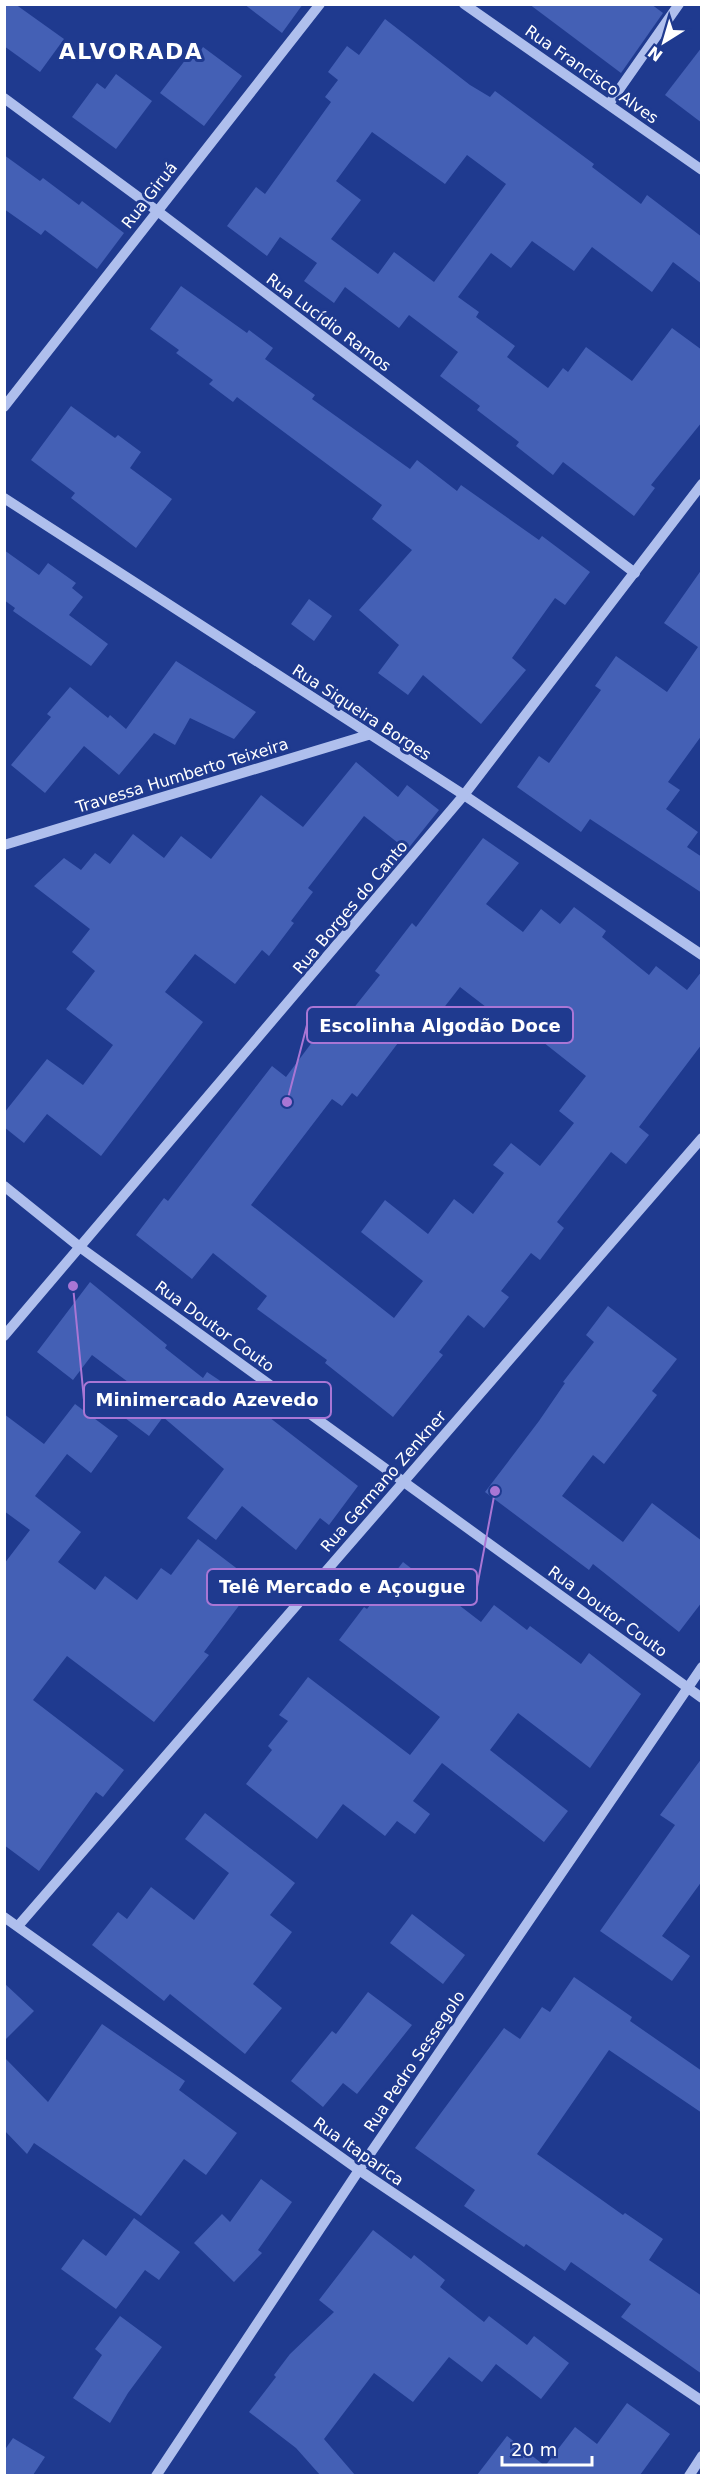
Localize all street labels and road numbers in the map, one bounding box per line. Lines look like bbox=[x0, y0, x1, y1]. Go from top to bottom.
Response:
street label: Rua Francisco Alves bbox=[521, 21, 662, 128]
street label: Rua Giruá bbox=[118, 158, 181, 232]
street label: Rua Lucídio Ramos bbox=[263, 269, 395, 375]
street label: Rua Siqueira Borges bbox=[289, 660, 435, 764]
street label: Travessa Humberto Teixeira bbox=[73, 734, 291, 817]
street label: Rua Borges do Canto bbox=[289, 837, 412, 978]
street label: Rua Doutor Couto bbox=[151, 1277, 278, 1376]
street label: Rua Germano Zenkner bbox=[317, 1406, 450, 1556]
street label: Rua Doutor Couto bbox=[544, 1562, 671, 1661]
street label: Rua Pedro Sessegolo bbox=[360, 1987, 469, 2136]
street label: Rua Itaparica bbox=[310, 2113, 408, 2190]

